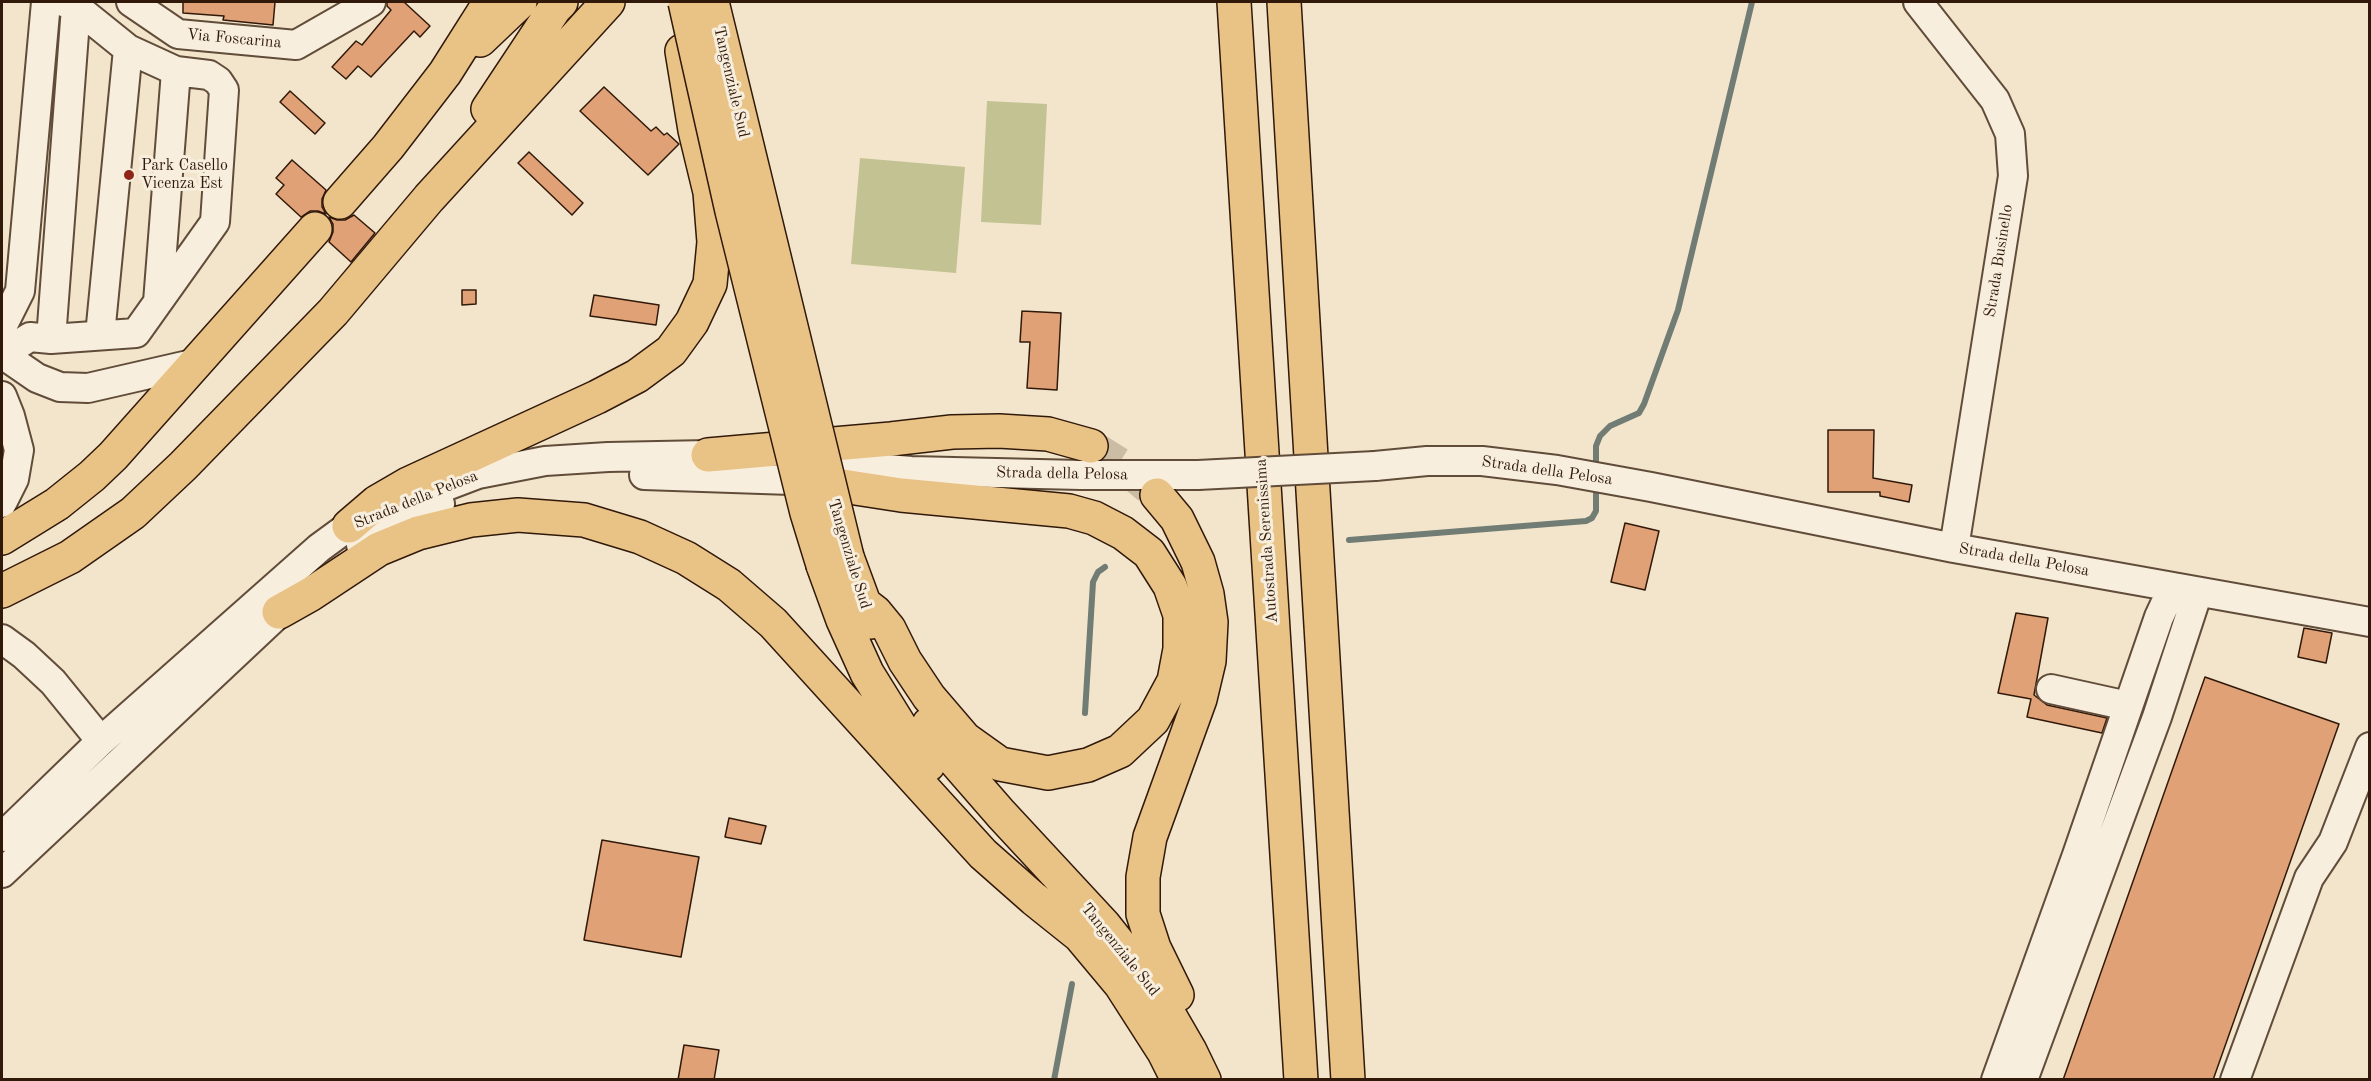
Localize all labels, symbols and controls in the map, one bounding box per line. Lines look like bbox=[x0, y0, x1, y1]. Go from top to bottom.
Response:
street label: Tangenziale Sud bbox=[709, 24, 753, 140]
street label: Via Foscarina bbox=[186, 25, 282, 53]
place label: Park Casello Vicenza Est bbox=[141, 156, 228, 194]
marker: Park Casello Vicenza Est bbox=[122, 168, 136, 182]
street label: Strada Businello bbox=[1981, 203, 2017, 319]
street label: Strada della Pelosa bbox=[1480, 452, 1614, 490]
street label: Autostrada Serenissima bbox=[1252, 458, 1282, 624]
street label: Strada della Pelosa bbox=[996, 463, 1128, 485]
street label: Strada della Pelosa bbox=[351, 466, 481, 534]
street label: Tangenziale Sud bbox=[823, 497, 875, 611]
street label: Strada della Pelosa bbox=[1957, 539, 2091, 581]
street label: Tangenziale Sud bbox=[1077, 900, 1163, 1000]

